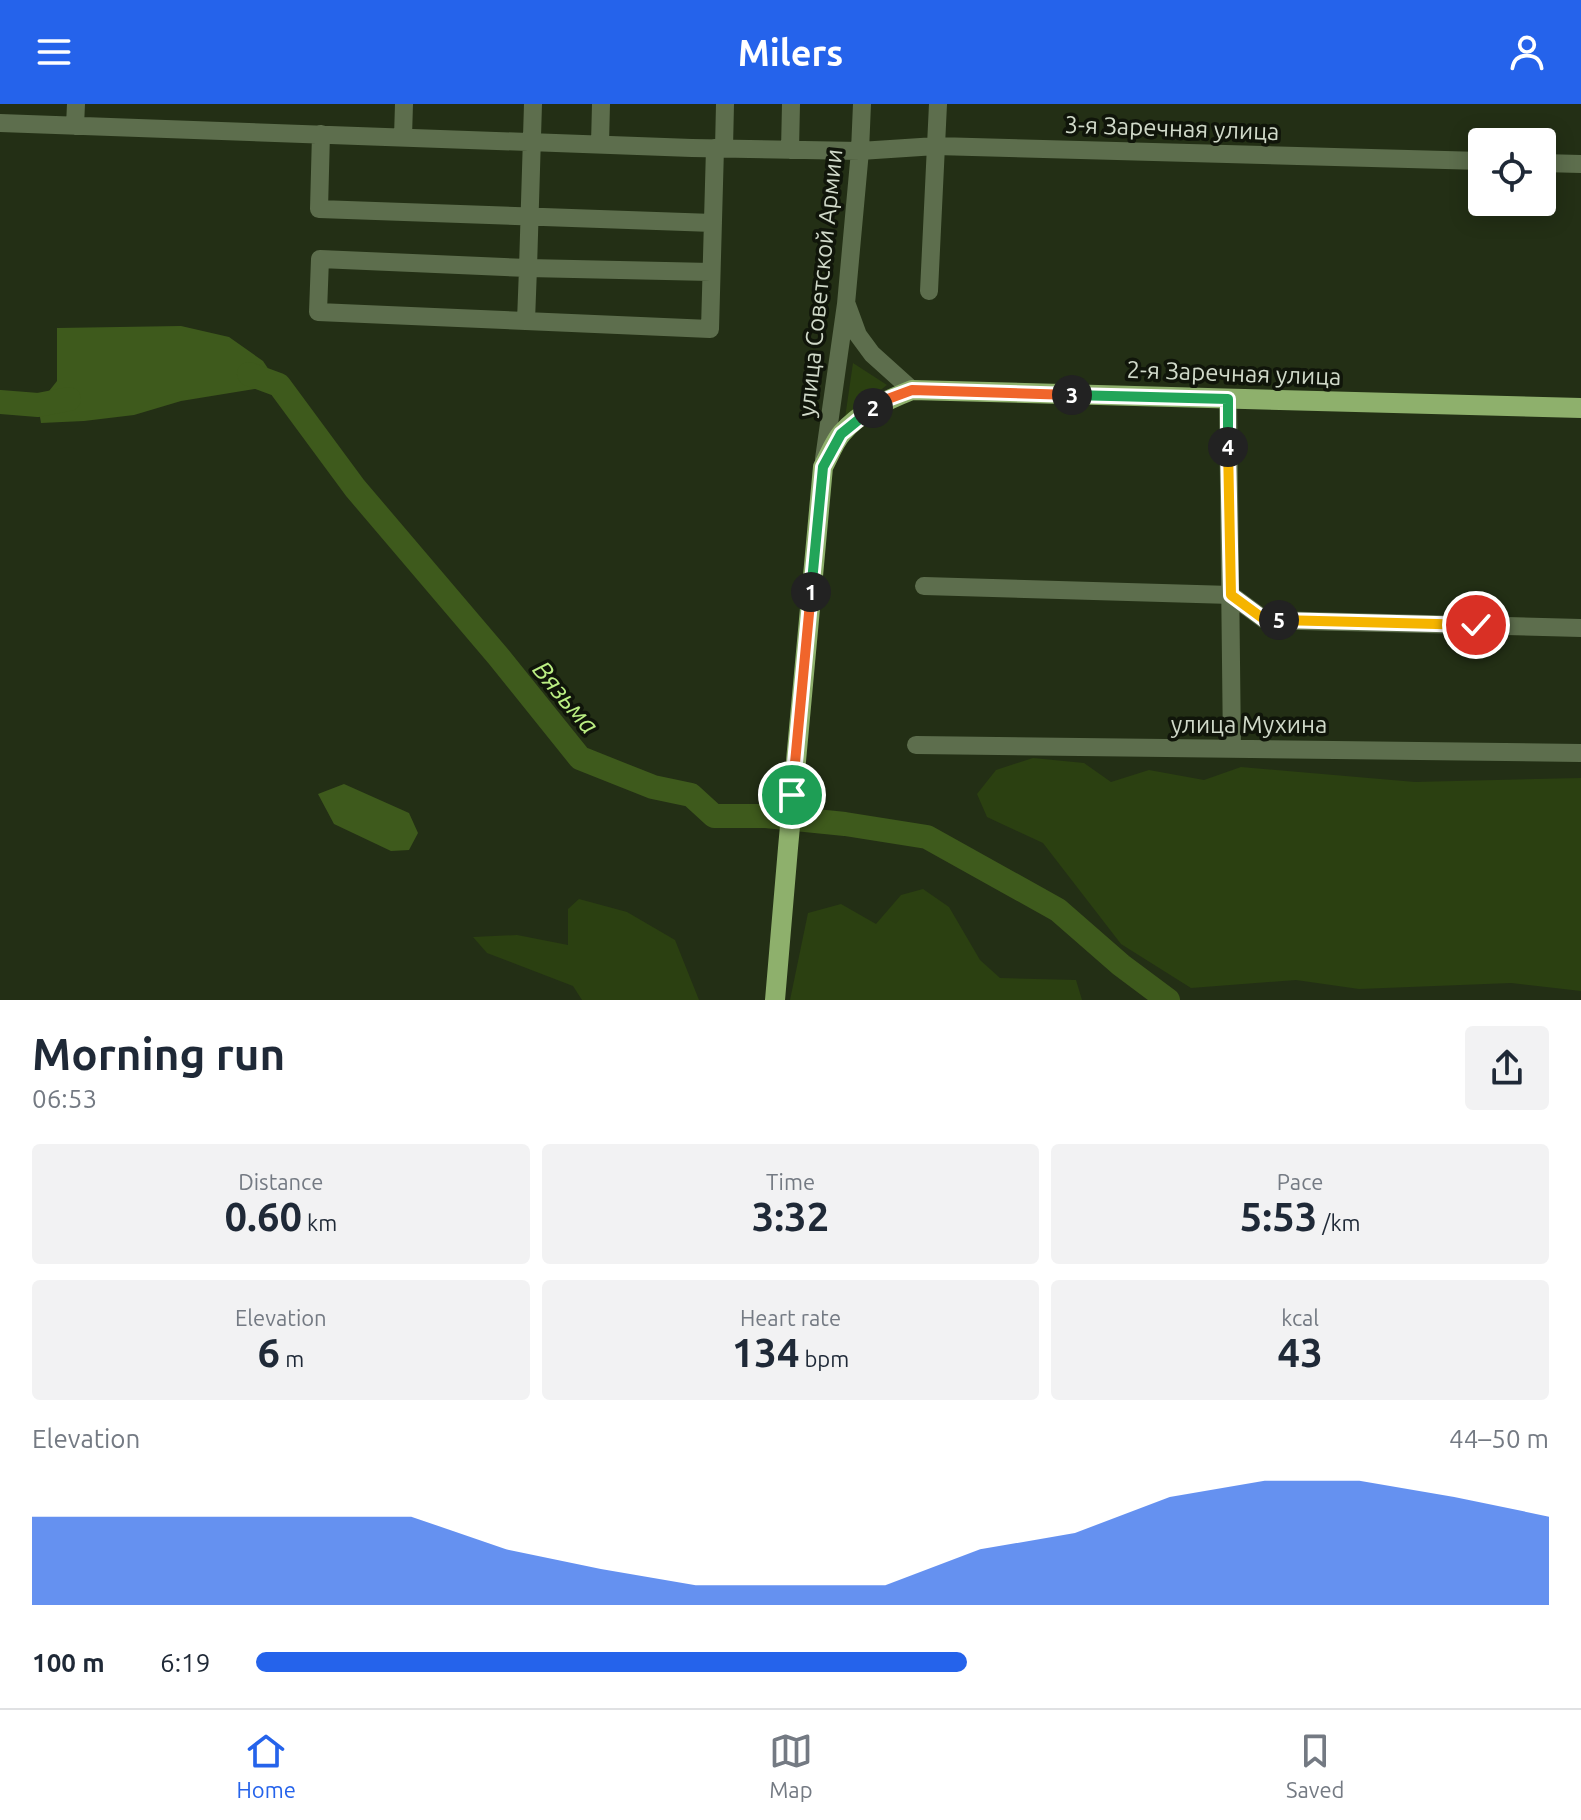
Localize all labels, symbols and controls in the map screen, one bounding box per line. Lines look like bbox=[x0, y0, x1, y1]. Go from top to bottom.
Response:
icon: menu bbox=[32, 30, 76, 74]
icon: person bbox=[1505, 30, 1549, 74]
text: Milers bbox=[738, 32, 843, 73]
street label: 3-я Заречная улица bbox=[1064, 111, 1280, 145]
map controls bbox=[1468, 128, 1556, 216]
button: locate bbox=[1468, 128, 1556, 216]
street label: улица Советской Армии bbox=[792, 148, 848, 418]
street label: 2-я Заречная улица bbox=[1126, 356, 1342, 390]
pin: 3 bbox=[1052, 375, 1092, 415]
text: 3 bbox=[1066, 382, 1078, 407]
pin: 2 bbox=[853, 388, 893, 428]
text: 2 bbox=[867, 395, 879, 420]
pin: 4 bbox=[1208, 427, 1248, 467]
text: 4 bbox=[1222, 434, 1234, 459]
pin: 1 bbox=[791, 572, 831, 612]
text: 1 bbox=[805, 579, 817, 604]
pin bbox=[1442, 591, 1510, 659]
pin: 5 bbox=[1259, 600, 1299, 640]
icon: check bbox=[1454, 603, 1498, 647]
text: 5 bbox=[1273, 607, 1285, 632]
water label: Вязьма bbox=[527, 655, 605, 739]
street label: улица Мухина bbox=[1171, 711, 1327, 738]
pin bbox=[758, 761, 826, 829]
icon: arrive bbox=[770, 773, 814, 817]
button: share bbox=[1465, 1026, 1549, 1110]
text: Morning run bbox=[32, 1029, 285, 1078]
text: 06:53 bbox=[32, 1084, 97, 1113]
text: Distance bbox=[238, 1169, 323, 1194]
text: Time bbox=[766, 1169, 815, 1194]
text: Pace bbox=[1277, 1169, 1323, 1194]
text: 0.60 bbox=[224, 1194, 302, 1239]
text: 3:32 bbox=[752, 1194, 829, 1239]
text: 5:53 bbox=[1240, 1194, 1317, 1239]
text: km bbox=[302, 1210, 337, 1235]
text: /km bbox=[1317, 1210, 1361, 1235]
text: Elevation bbox=[235, 1305, 327, 1330]
text: Heart rate bbox=[740, 1305, 841, 1330]
text: kcal bbox=[1281, 1305, 1319, 1330]
text: 6 bbox=[258, 1330, 280, 1375]
text: 134 bbox=[732, 1330, 799, 1375]
text: 43 bbox=[1278, 1330, 1323, 1375]
text: m bbox=[280, 1346, 304, 1371]
text: bpm bbox=[799, 1346, 849, 1371]
text: Elevation bbox=[32, 1424, 140, 1453]
text: 44–50 m bbox=[1449, 1424, 1549, 1453]
text: 100 m bbox=[32, 1648, 105, 1677]
text: 6:19 bbox=[160, 1648, 210, 1677]
tab: Home bbox=[237, 1729, 296, 1802]
tab: Map bbox=[769, 1729, 813, 1802]
tab: Saved bbox=[1286, 1729, 1344, 1802]

